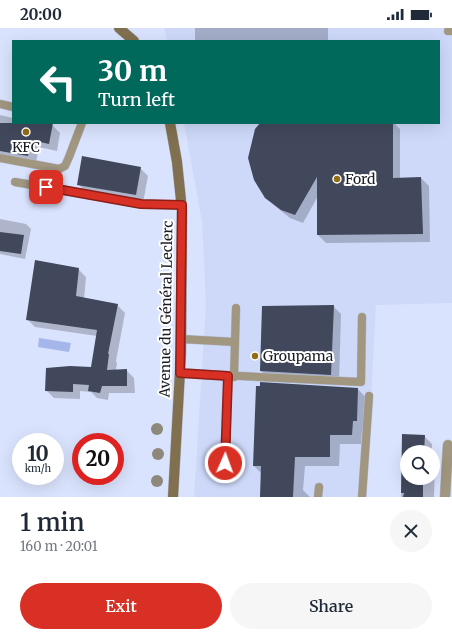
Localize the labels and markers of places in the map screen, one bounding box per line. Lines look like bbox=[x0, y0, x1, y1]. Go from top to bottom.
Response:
marker: KFC bbox=[21, 127, 31, 137]
place label: KFC bbox=[12, 138, 40, 156]
pin bbox=[29, 170, 63, 204]
place label: Ford bbox=[345, 170, 376, 188]
marker: Ford bbox=[332, 174, 342, 184]
place label: Groupama bbox=[263, 347, 334, 365]
marker: Groupama bbox=[250, 351, 260, 361]

